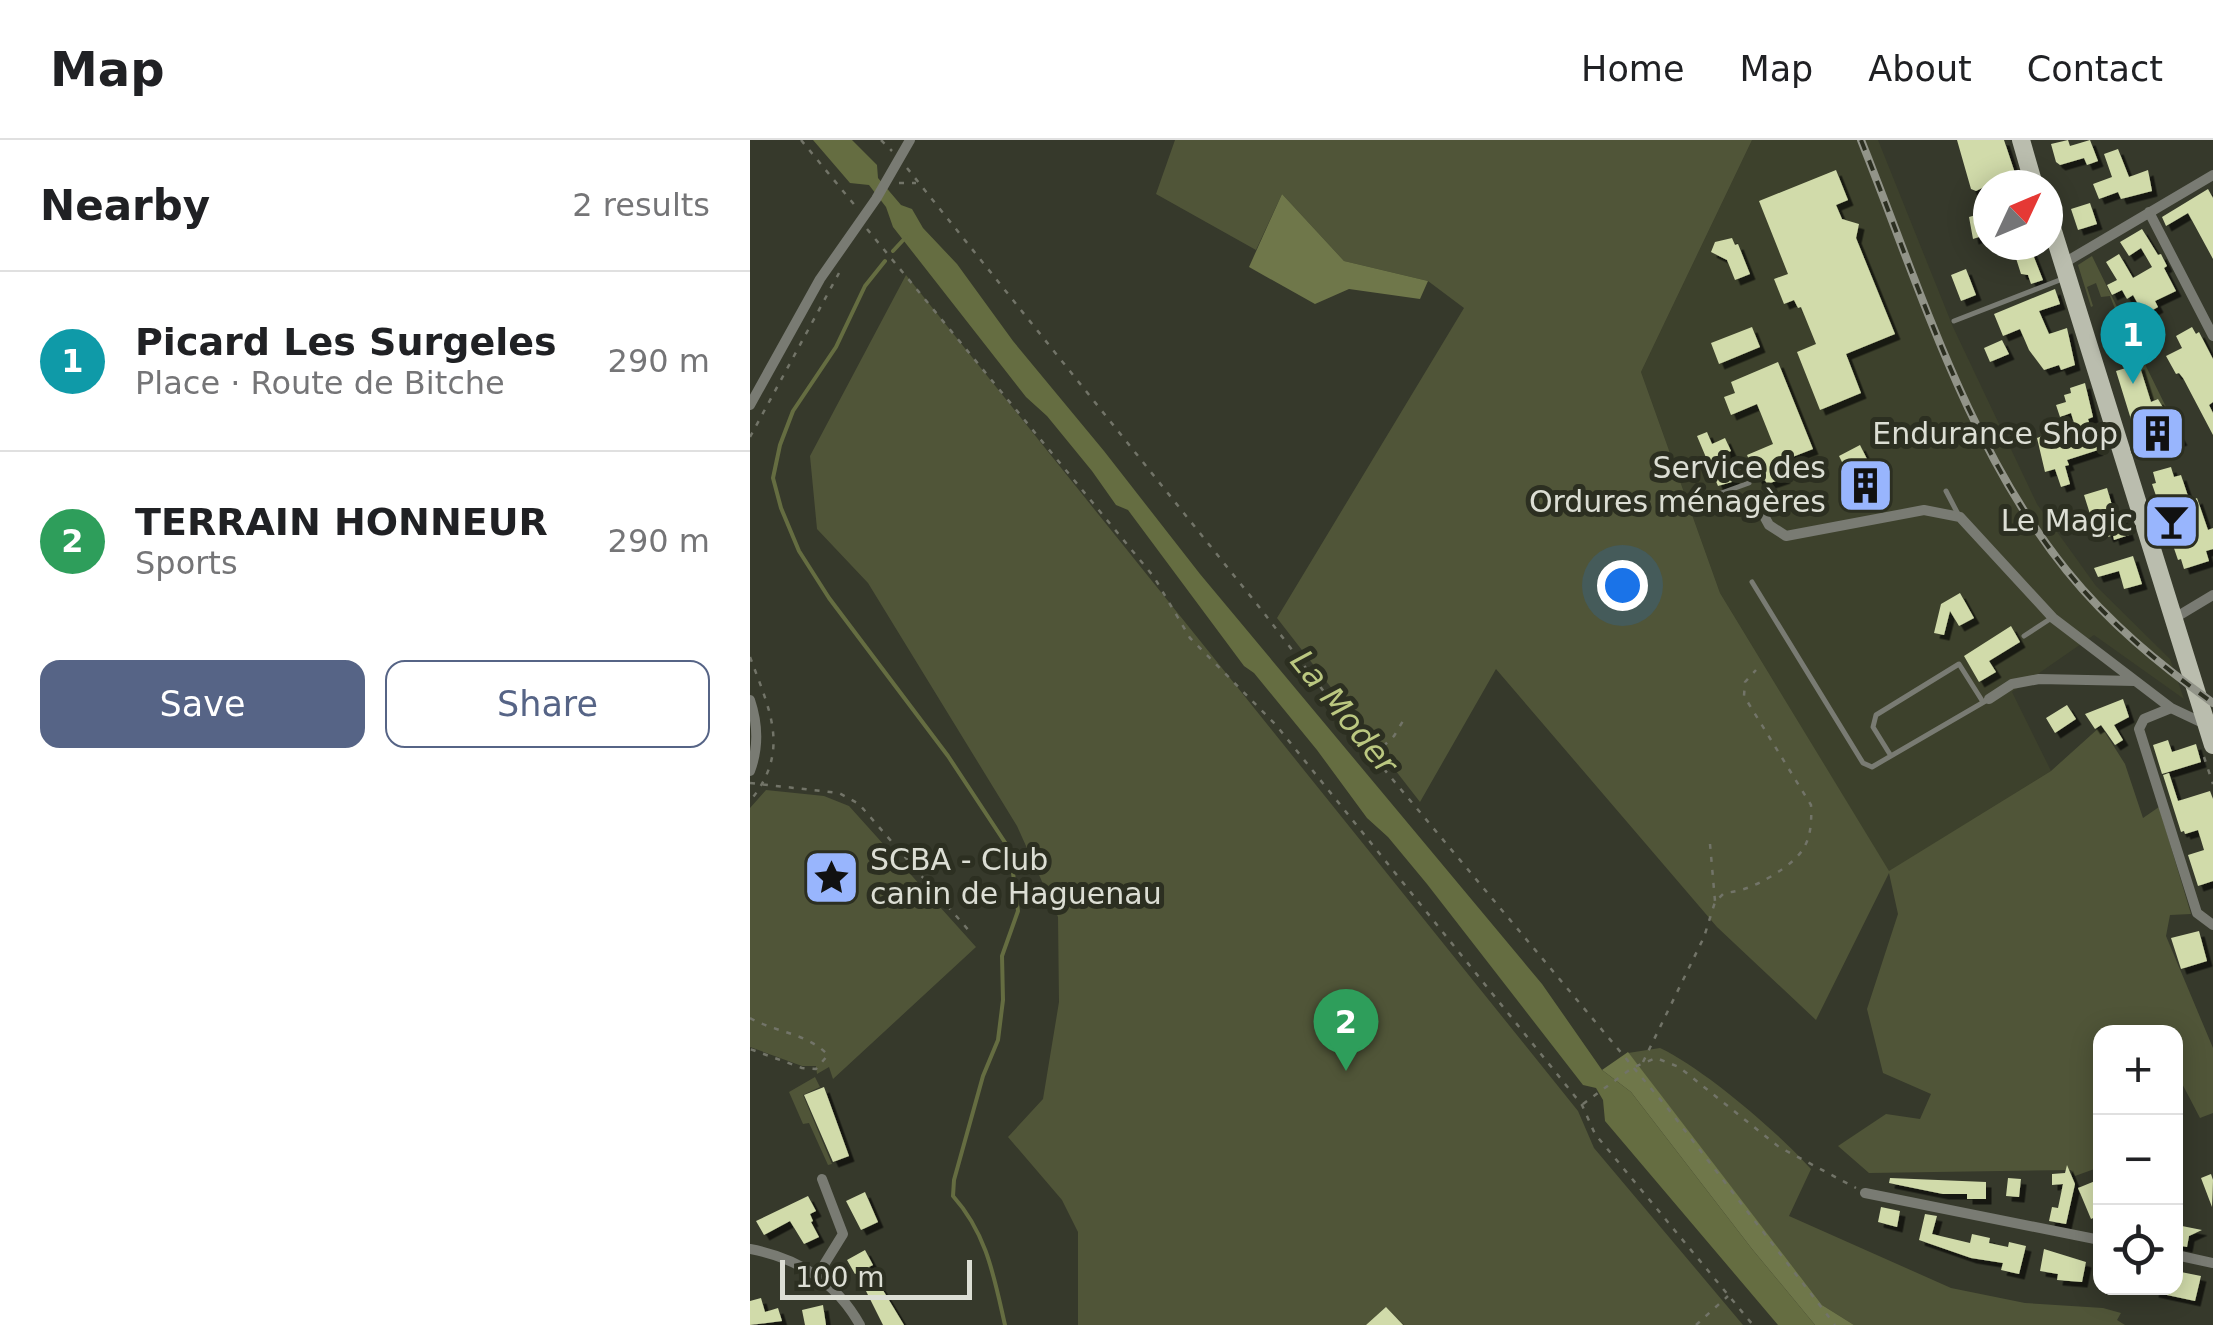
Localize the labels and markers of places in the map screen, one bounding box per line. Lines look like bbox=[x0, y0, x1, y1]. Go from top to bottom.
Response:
pin: 1 bbox=[2100, 302, 2166, 384]
building icon: Endurance Shop bbox=[2127, 404, 2187, 464]
place label: Endurance Shop bbox=[1872, 416, 2118, 451]
place label: Service des Ordures ménagères bbox=[1529, 450, 1826, 519]
building icon: Service des Ordures ménagères bbox=[1835, 455, 1895, 515]
bar icon: Le Magic bbox=[2142, 491, 2202, 551]
place label: Le Magic bbox=[2001, 503, 2133, 538]
place label: SCBA - Club canin de Haguenau bbox=[870, 842, 1162, 911]
place icon: SCBA - Club canin de Haguenau bbox=[801, 847, 861, 907]
pin: 2 bbox=[1314, 988, 1378, 1071]

